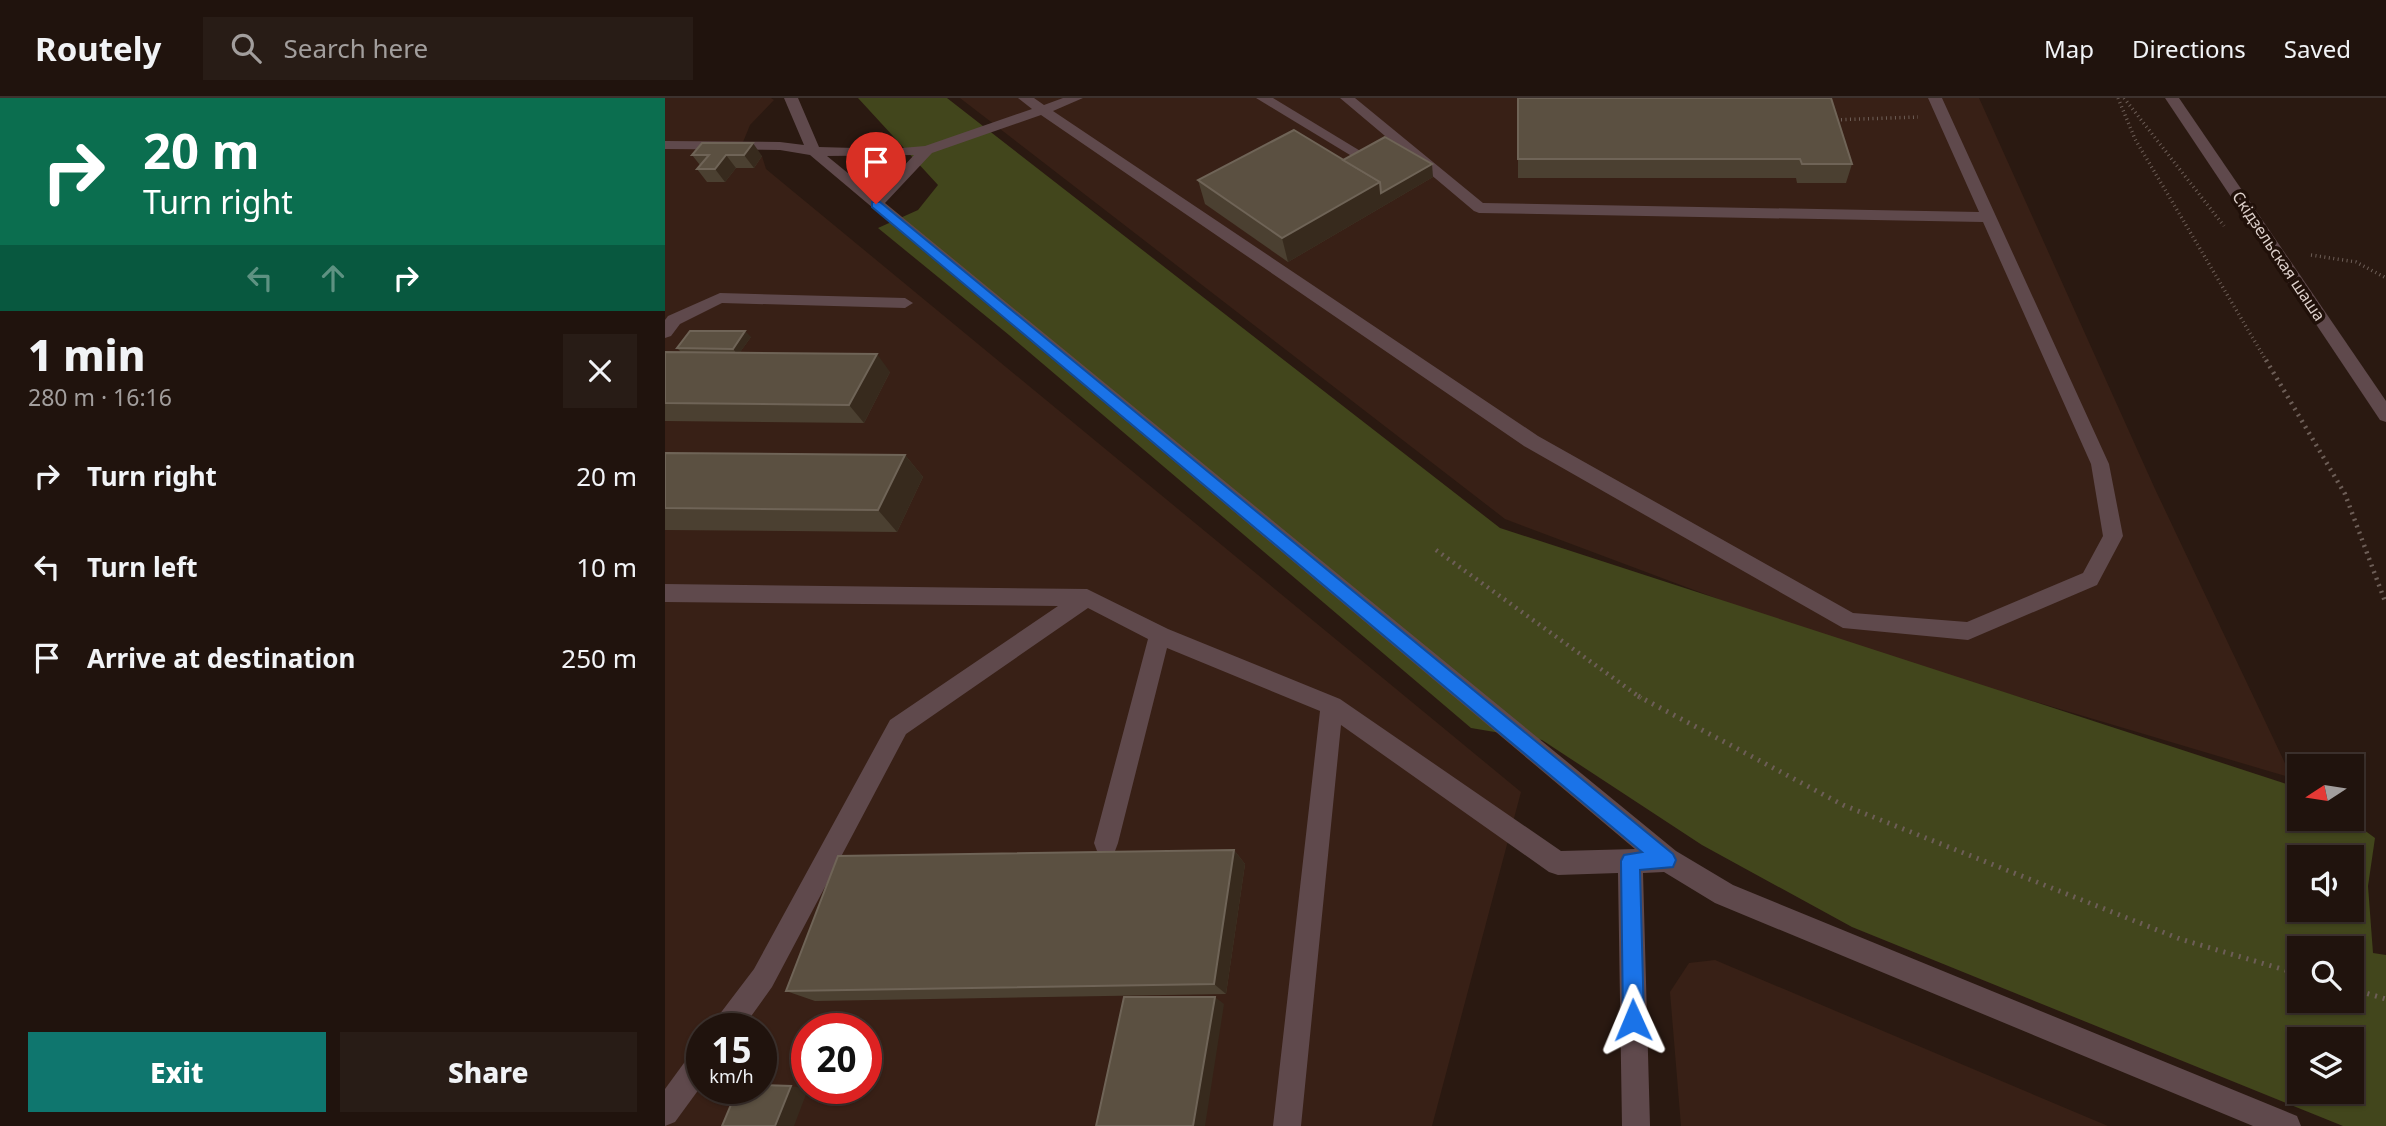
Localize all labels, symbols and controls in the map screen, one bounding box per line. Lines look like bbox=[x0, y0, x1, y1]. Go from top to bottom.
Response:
search box bbox=[203, 17, 693, 80]
text: Routely bbox=[35, 26, 161, 71]
icon: search bbox=[227, 29, 265, 67]
text: Search here bbox=[283, 30, 428, 66]
text: Map bbox=[2044, 32, 2094, 65]
text: Directions bbox=[2132, 32, 2246, 65]
text: Saved bbox=[2284, 32, 2351, 65]
text: 20 m bbox=[143, 117, 260, 183]
icon: right bbox=[28, 126, 119, 217]
pin bbox=[846, 132, 906, 204]
icon: arrive bbox=[857, 143, 895, 181]
text: Turn right bbox=[143, 180, 293, 223]
street label: Скідзельская шаша bbox=[2227, 187, 2331, 325]
icon: left bbox=[241, 259, 279, 297]
icon: ahead bbox=[314, 259, 352, 297]
icon: right bbox=[387, 259, 425, 297]
text: 1 min bbox=[28, 326, 145, 383]
button: close bbox=[563, 334, 637, 408]
text: 280 m · 16:16 bbox=[28, 381, 172, 413]
icon: right bbox=[28, 457, 66, 495]
text: Turn right bbox=[87, 458, 217, 494]
text: 20 m bbox=[576, 458, 637, 494]
icon: left bbox=[28, 548, 66, 586]
text: Turn left bbox=[87, 549, 198, 585]
text: 10 m bbox=[576, 549, 637, 585]
icon: arrive bbox=[28, 639, 66, 677]
text: Arrive at destination bbox=[87, 640, 356, 676]
text: 250 m bbox=[561, 640, 637, 676]
north arrow bbox=[2287, 754, 2364, 831]
map controls bbox=[2287, 754, 2364, 1104]
button: sound bbox=[2287, 845, 2364, 922]
button: search bbox=[2287, 936, 2364, 1013]
position arrow bbox=[1596, 983, 1670, 1057]
speed limit sign: 20 bbox=[791, 1013, 882, 1104]
text: 15 bbox=[711, 1026, 752, 1073]
button: layers bbox=[2287, 1027, 2364, 1104]
button: Exit bbox=[28, 1032, 326, 1112]
button: Share bbox=[340, 1032, 637, 1112]
text: km/h bbox=[709, 1064, 754, 1088]

